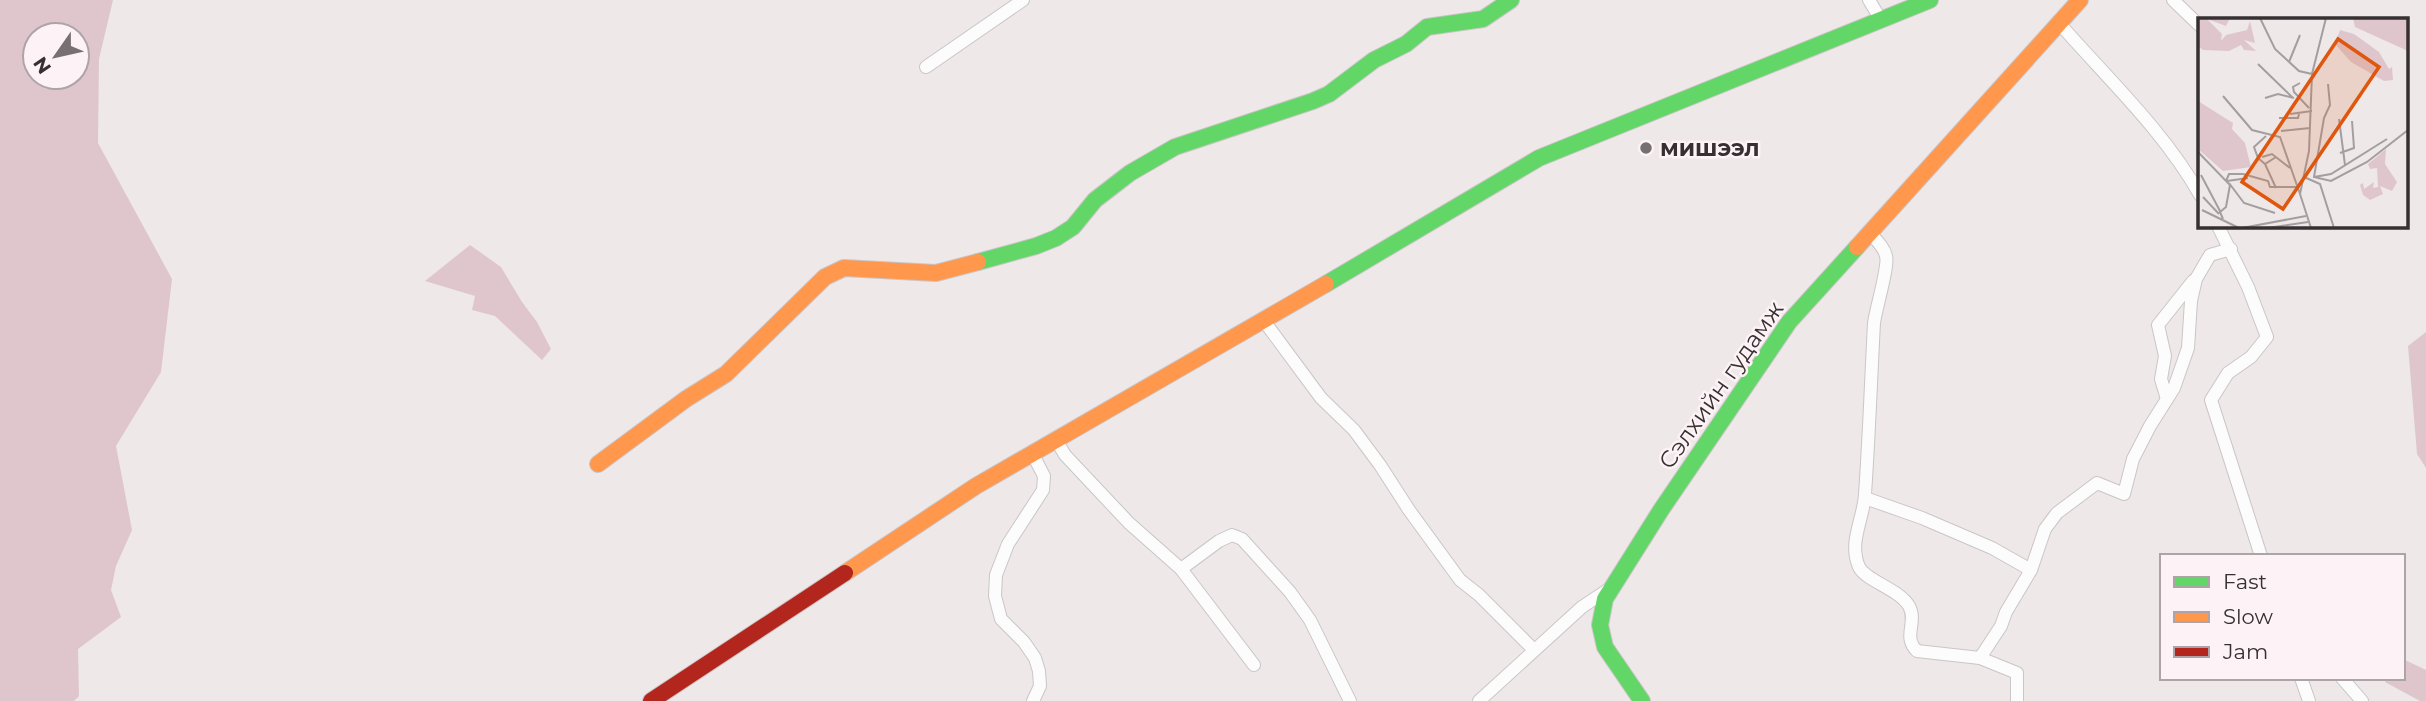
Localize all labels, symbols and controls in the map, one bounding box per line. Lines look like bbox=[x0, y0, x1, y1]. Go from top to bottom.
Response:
inset map bbox=[2198, 18, 2408, 228]
north arrow bbox=[21, 21, 91, 91]
text: N bbox=[28, 52, 56, 78]
place label: мишээл bbox=[1660, 134, 1760, 162]
marker: мишээл bbox=[1638, 140, 1654, 156]
street label: Сэлхийн гудамж bbox=[1653, 296, 1789, 474]
legend bbox=[2160, 554, 2405, 680]
text: Fast bbox=[2223, 569, 2267, 594]
text: Slow bbox=[2223, 604, 2273, 629]
text: Jam bbox=[2222, 639, 2268, 664]

